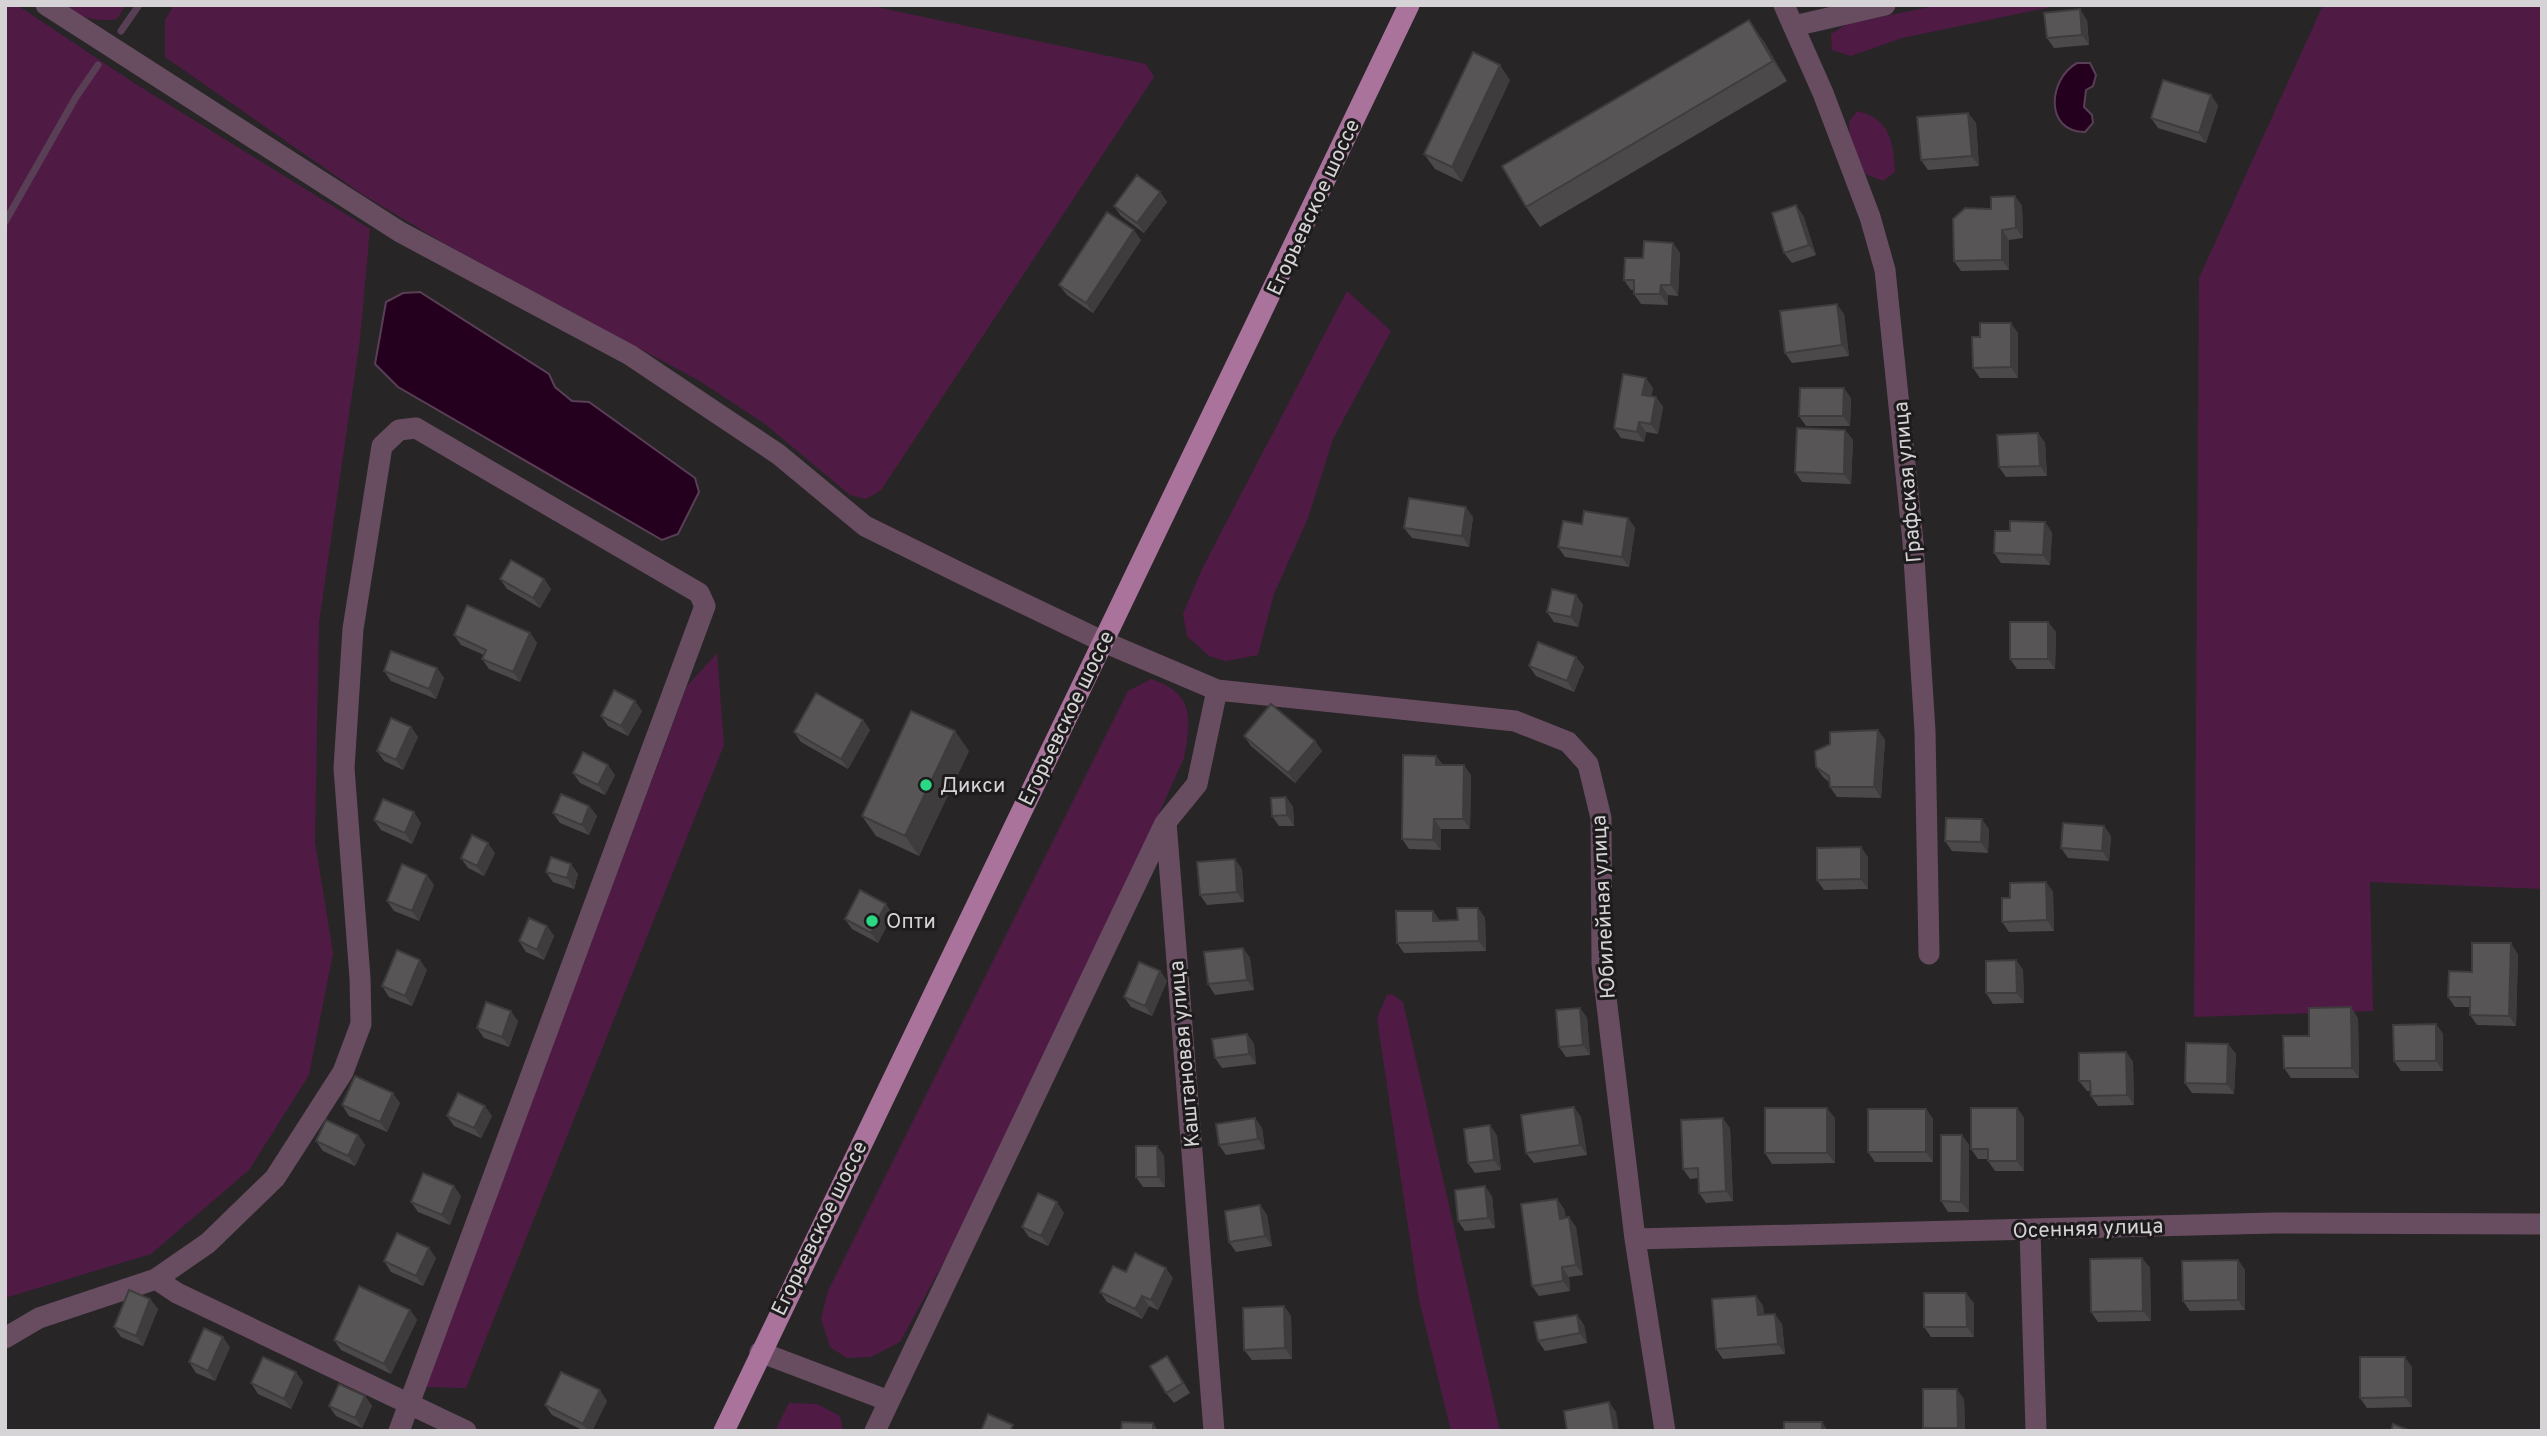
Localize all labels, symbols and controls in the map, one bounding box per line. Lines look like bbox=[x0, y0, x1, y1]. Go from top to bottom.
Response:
street label: Егорьевское шоссе bbox=[1262, 115, 1367, 300]
street label: Графская улица bbox=[1888, 400, 1929, 564]
street label: Егорьевское шоссе bbox=[1013, 627, 1121, 811]
place label: Дикси bbox=[940, 773, 1005, 800]
marker: Дикси bbox=[918, 777, 934, 793]
street label: Юбилейная улица bbox=[1586, 814, 1623, 1000]
place label: Опти bbox=[886, 909, 936, 936]
marker: Опти bbox=[864, 913, 880, 929]
street label: Каштановая улица bbox=[1164, 959, 1207, 1148]
street label: Егорьевское шоссе bbox=[766, 1137, 874, 1321]
street label: Осенняя улица bbox=[2012, 1213, 2164, 1246]

